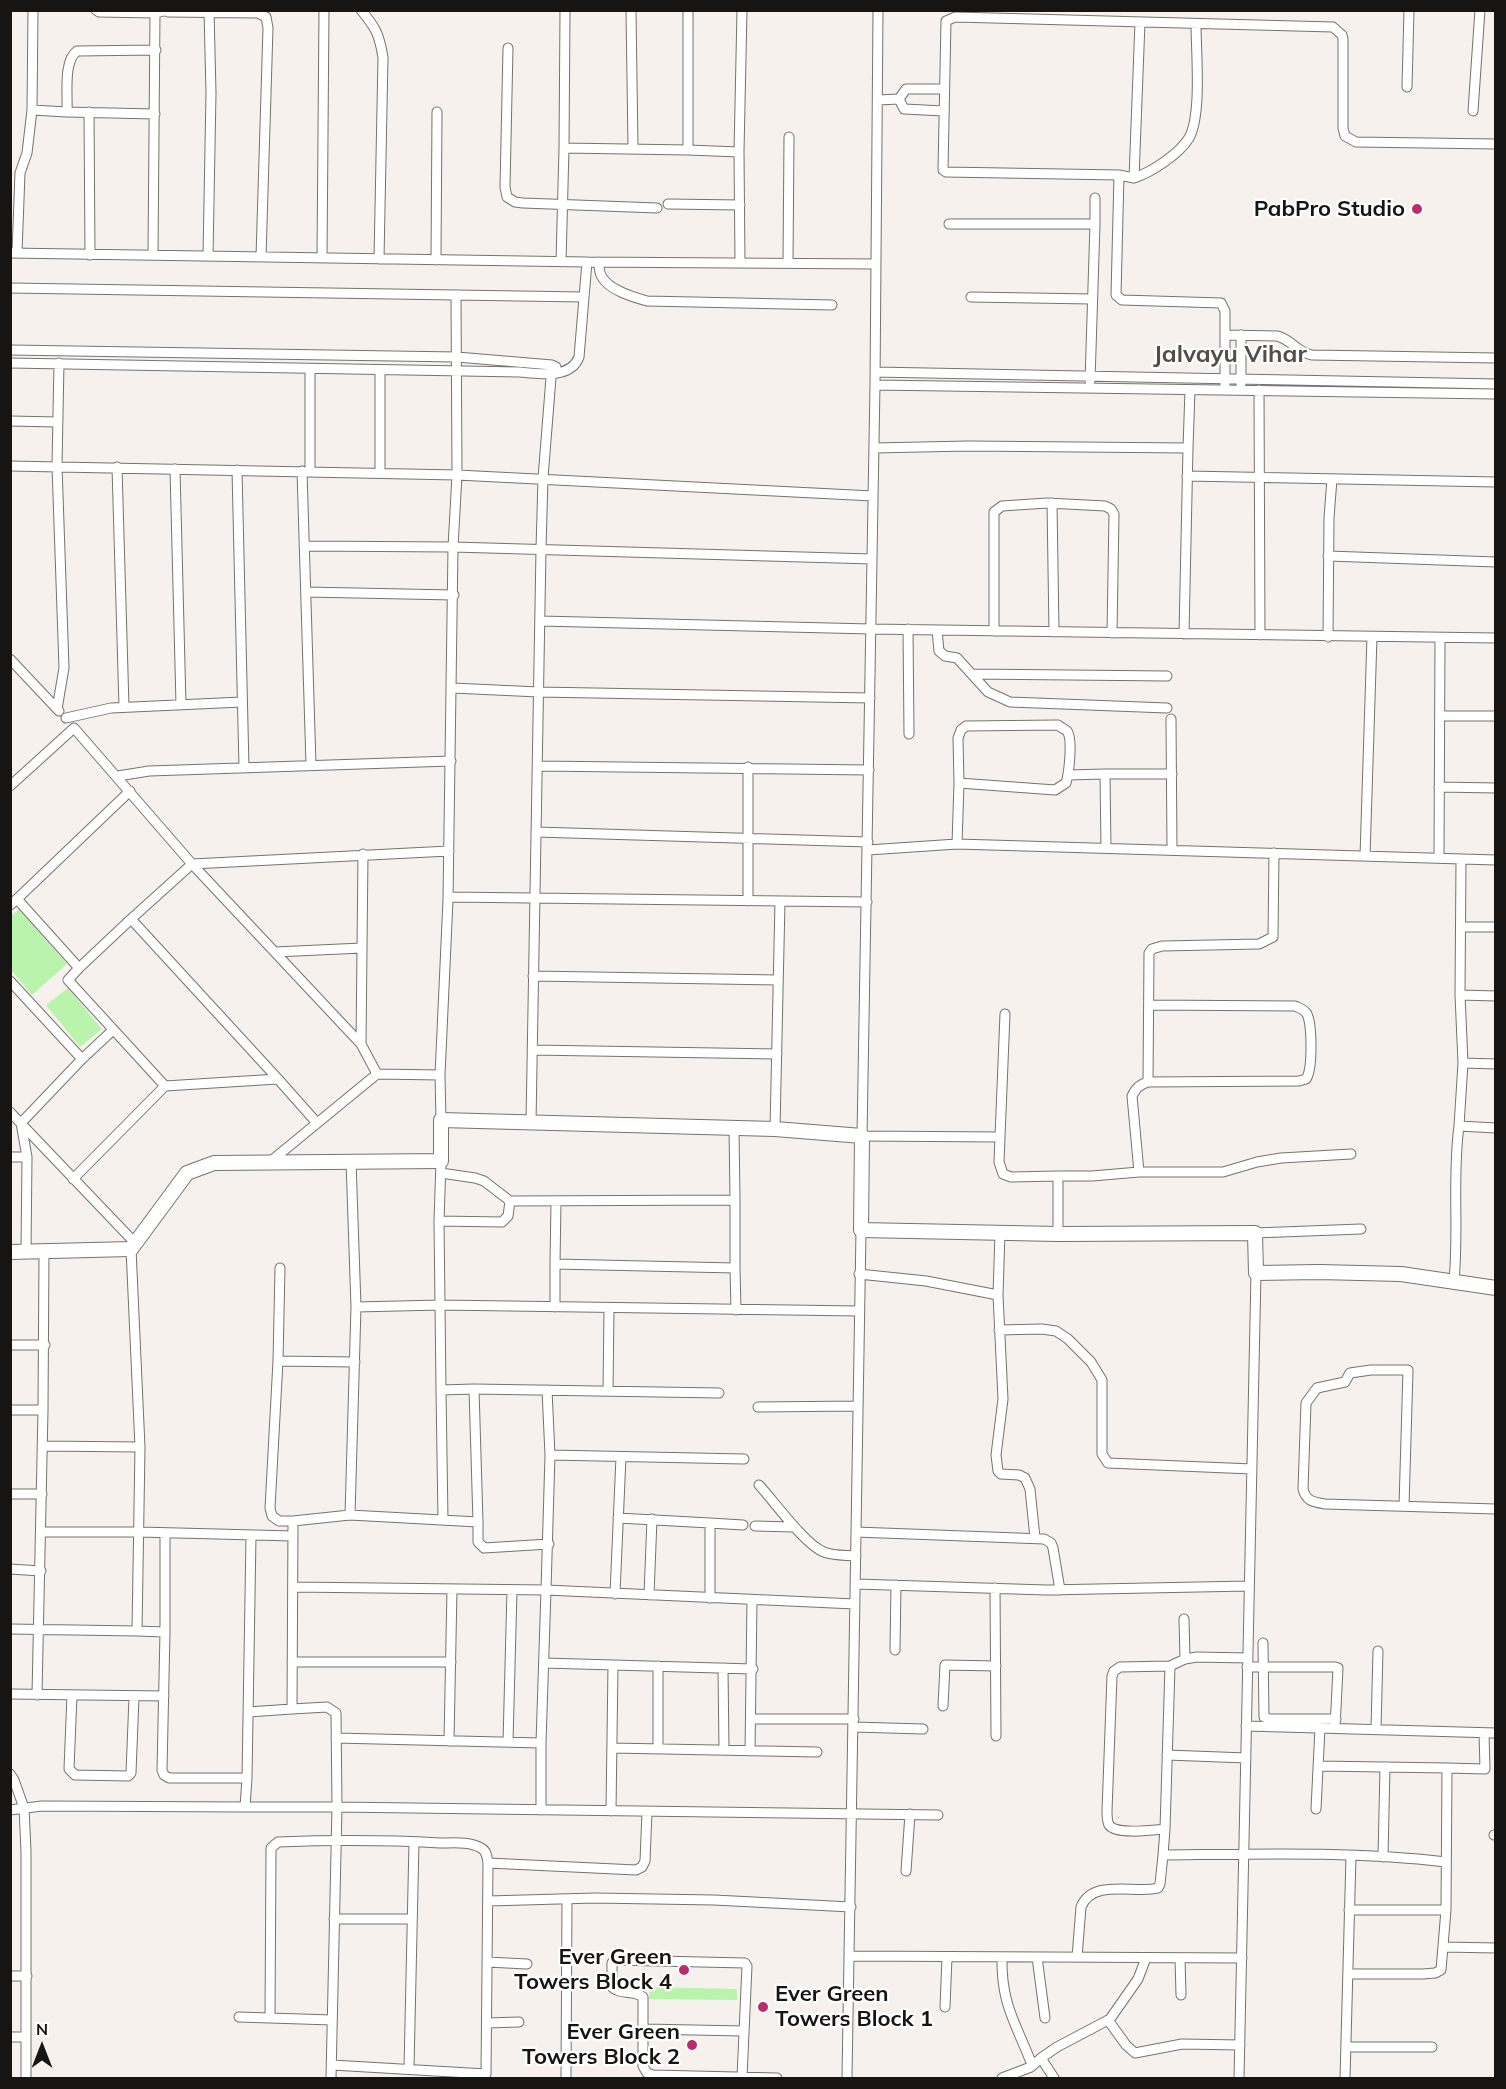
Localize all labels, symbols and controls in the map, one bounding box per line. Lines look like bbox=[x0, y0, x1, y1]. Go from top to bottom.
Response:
place label: PabPro Studio bbox=[1254, 196, 1405, 222]
marker: PabPro Studio bbox=[1410, 202, 1424, 216]
district label: Jalvayu Vihar bbox=[1153, 341, 1307, 369]
place label: Ever Green Towers Block 4 bbox=[514, 1944, 672, 1996]
marker: Ever Green Towers Block 4 bbox=[677, 1963, 691, 1977]
place label: Ever Green Towers Block 1 bbox=[775, 1981, 933, 2032]
marker: Ever Green Towers Block 1 bbox=[756, 2000, 770, 2014]
north arrow bbox=[12, 2017, 72, 2077]
text: N bbox=[36, 2019, 48, 2039]
place label: Ever Green Towers Block 2 bbox=[522, 2019, 680, 2070]
marker: Ever Green Towers Block 2 bbox=[685, 2038, 699, 2052]

